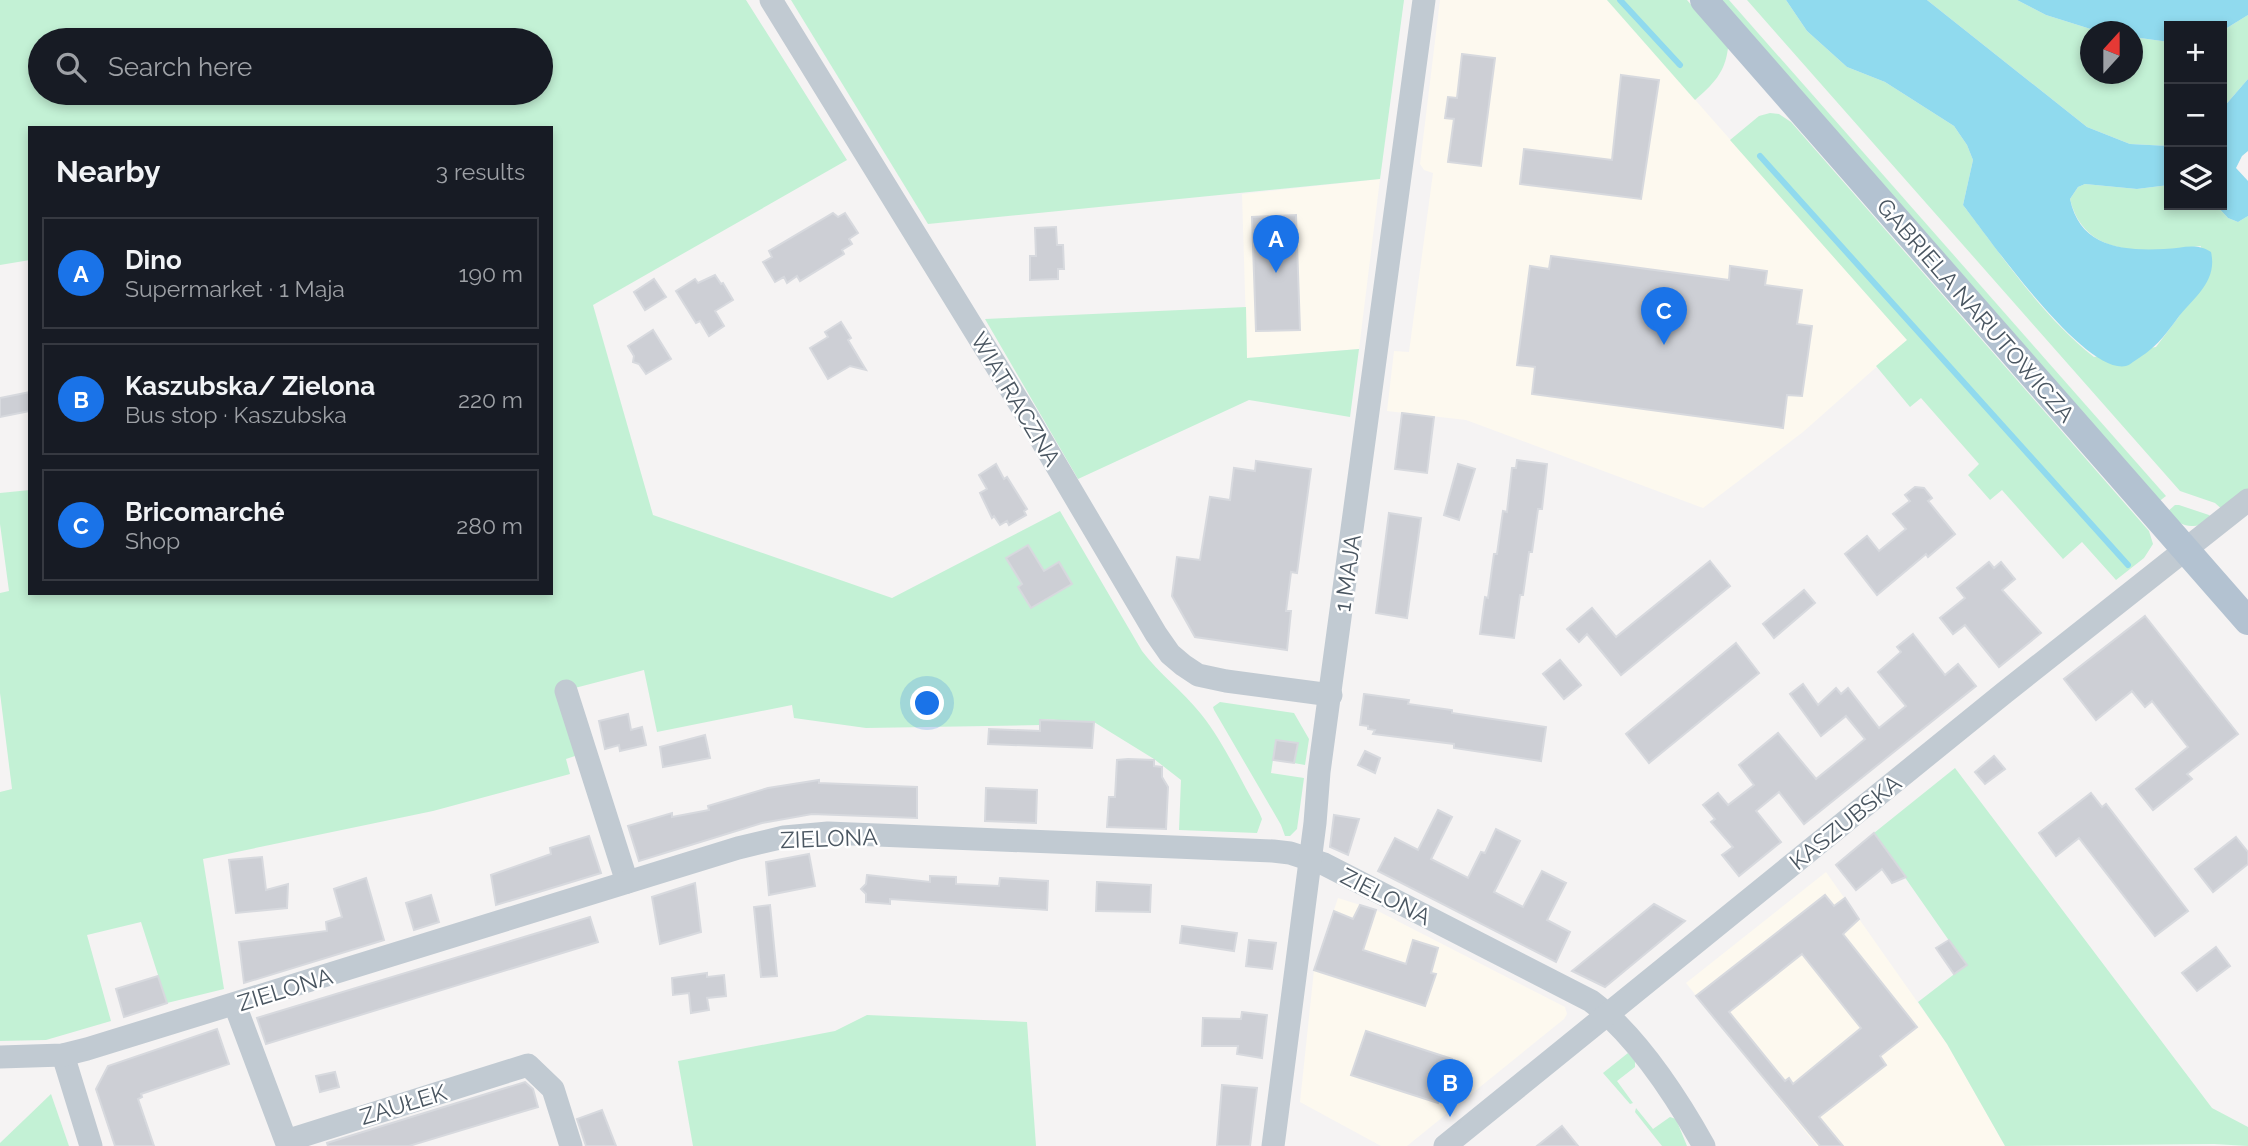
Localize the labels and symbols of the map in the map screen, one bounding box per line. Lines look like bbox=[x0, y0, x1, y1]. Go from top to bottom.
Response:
north arrow bbox=[2080, 21, 2143, 84]
street label: GABRIELA NARUTOWICZA bbox=[1871, 193, 2081, 428]
pin: A bbox=[1253, 215, 1299, 273]
pin: C bbox=[1641, 287, 1687, 345]
street label: WIATRACZNA bbox=[965, 327, 1067, 471]
street label: 1 MAJA bbox=[1328, 532, 1366, 613]
your location bbox=[910, 686, 944, 720]
street label: KASZUBSKA bbox=[1784, 769, 1906, 875]
street label: ZIELONA bbox=[780, 823, 879, 853]
street label: ZIELONA bbox=[1336, 862, 1436, 930]
street label: ZIELONA bbox=[234, 962, 336, 1016]
pin: B bbox=[1427, 1059, 1473, 1117]
street label: ZAUŁEK bbox=[357, 1078, 450, 1130]

